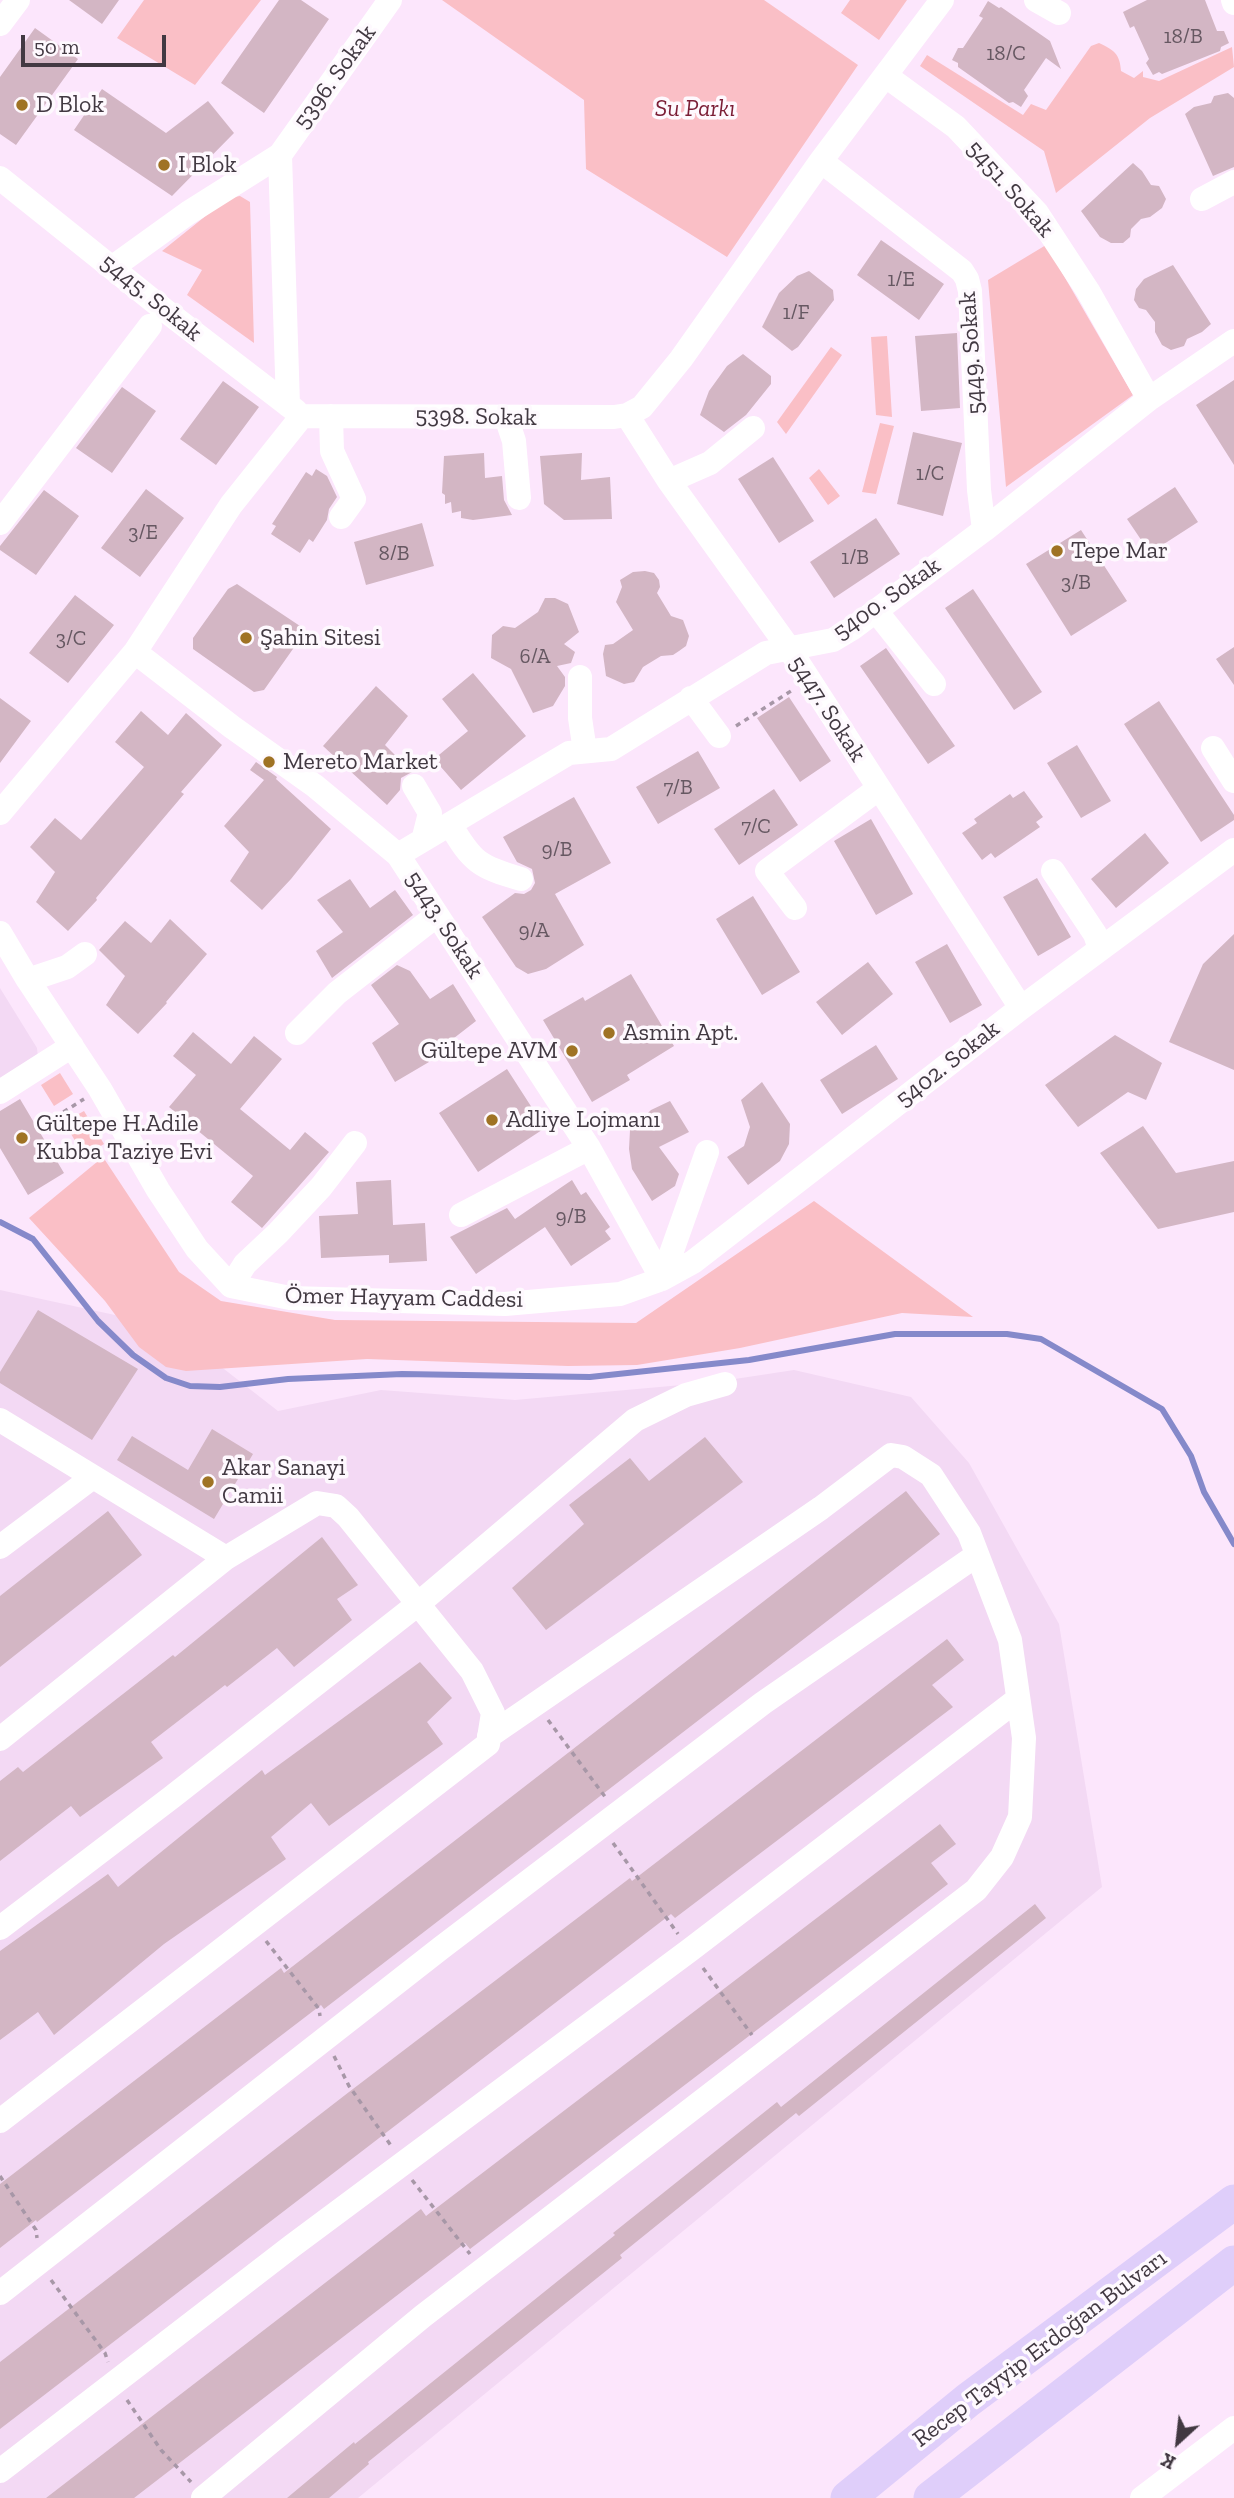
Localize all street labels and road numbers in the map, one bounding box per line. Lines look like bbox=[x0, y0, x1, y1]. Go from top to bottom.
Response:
street label: 5396. Sokak bbox=[288, 19, 382, 135]
street label: 5451. Sokak bbox=[960, 135, 1060, 243]
street label: 5445. Sokak bbox=[94, 248, 208, 348]
street label: 5449. Sokak bbox=[953, 291, 991, 415]
street label: 5398. Sokak bbox=[415, 402, 537, 432]
street label: 5400. Sokak bbox=[828, 551, 946, 647]
street label: 5447. Sokak bbox=[782, 651, 872, 767]
street label: 5443. Sokak bbox=[399, 866, 489, 984]
street label: 5402. Sokak bbox=[890, 1015, 1006, 1113]
street label: Ömer Hayyam Caddesi bbox=[285, 1282, 523, 1314]
street label: Recep Tayyip Erdoğan Bulvarı bbox=[907, 2244, 1173, 2454]

